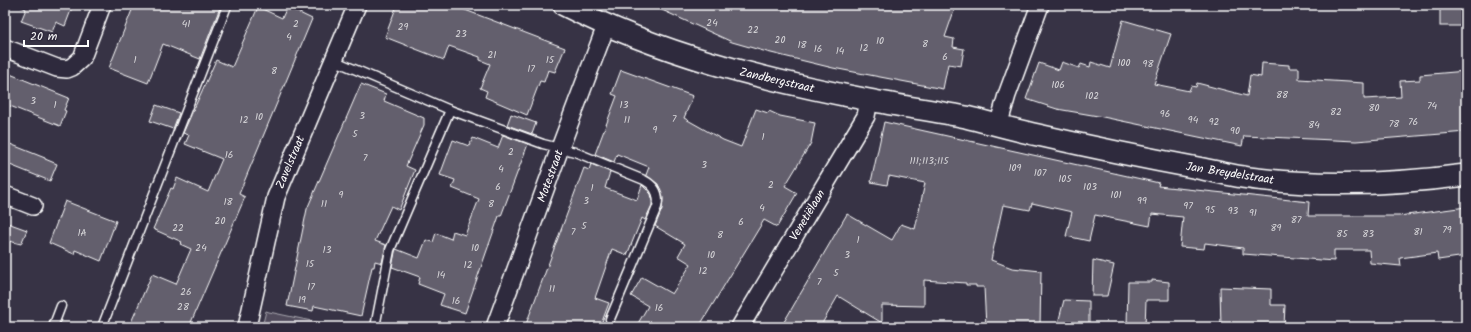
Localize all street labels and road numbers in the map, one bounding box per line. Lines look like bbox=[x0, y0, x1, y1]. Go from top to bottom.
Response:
street label: Zandbergstraat bbox=[738, 63, 817, 98]
street label: Zavelstraat bbox=[271, 132, 310, 192]
street label: Motestraat bbox=[532, 147, 569, 205]
street label: Jan Breydelstraat bbox=[1184, 157, 1276, 190]
street label: Venetiëlaan bbox=[785, 186, 830, 245]

